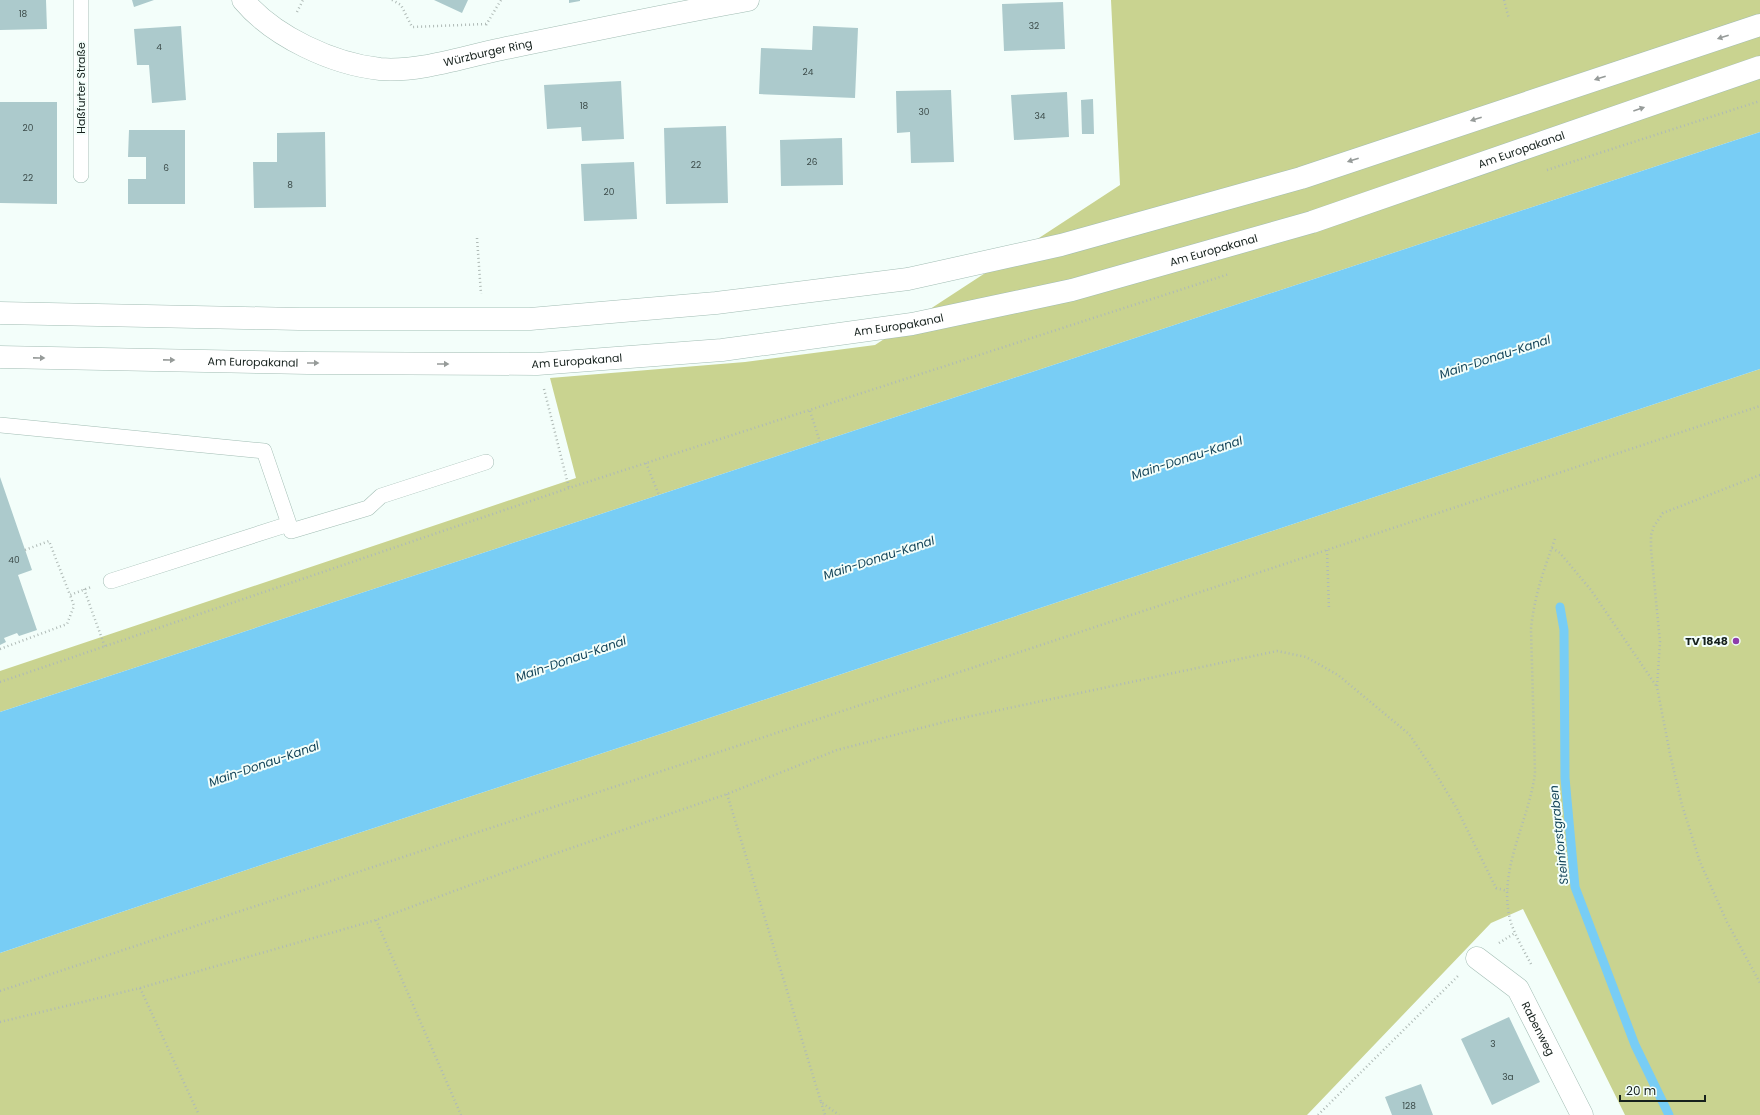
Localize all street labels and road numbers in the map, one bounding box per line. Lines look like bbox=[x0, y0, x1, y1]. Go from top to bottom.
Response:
street label: Würzburger Ring bbox=[442, 35, 534, 70]
street label: Haßfurter Straße bbox=[73, 42, 89, 134]
street label: Am Europakanal bbox=[1476, 127, 1567, 172]
street label: Am Europakanal bbox=[1168, 230, 1259, 270]
street label: Am Europakanal bbox=[853, 310, 945, 340]
street label: Am Europakanal bbox=[532, 350, 623, 372]
street label: Am Europakanal bbox=[207, 353, 298, 371]
street label: Rabenweg bbox=[1518, 999, 1559, 1059]

